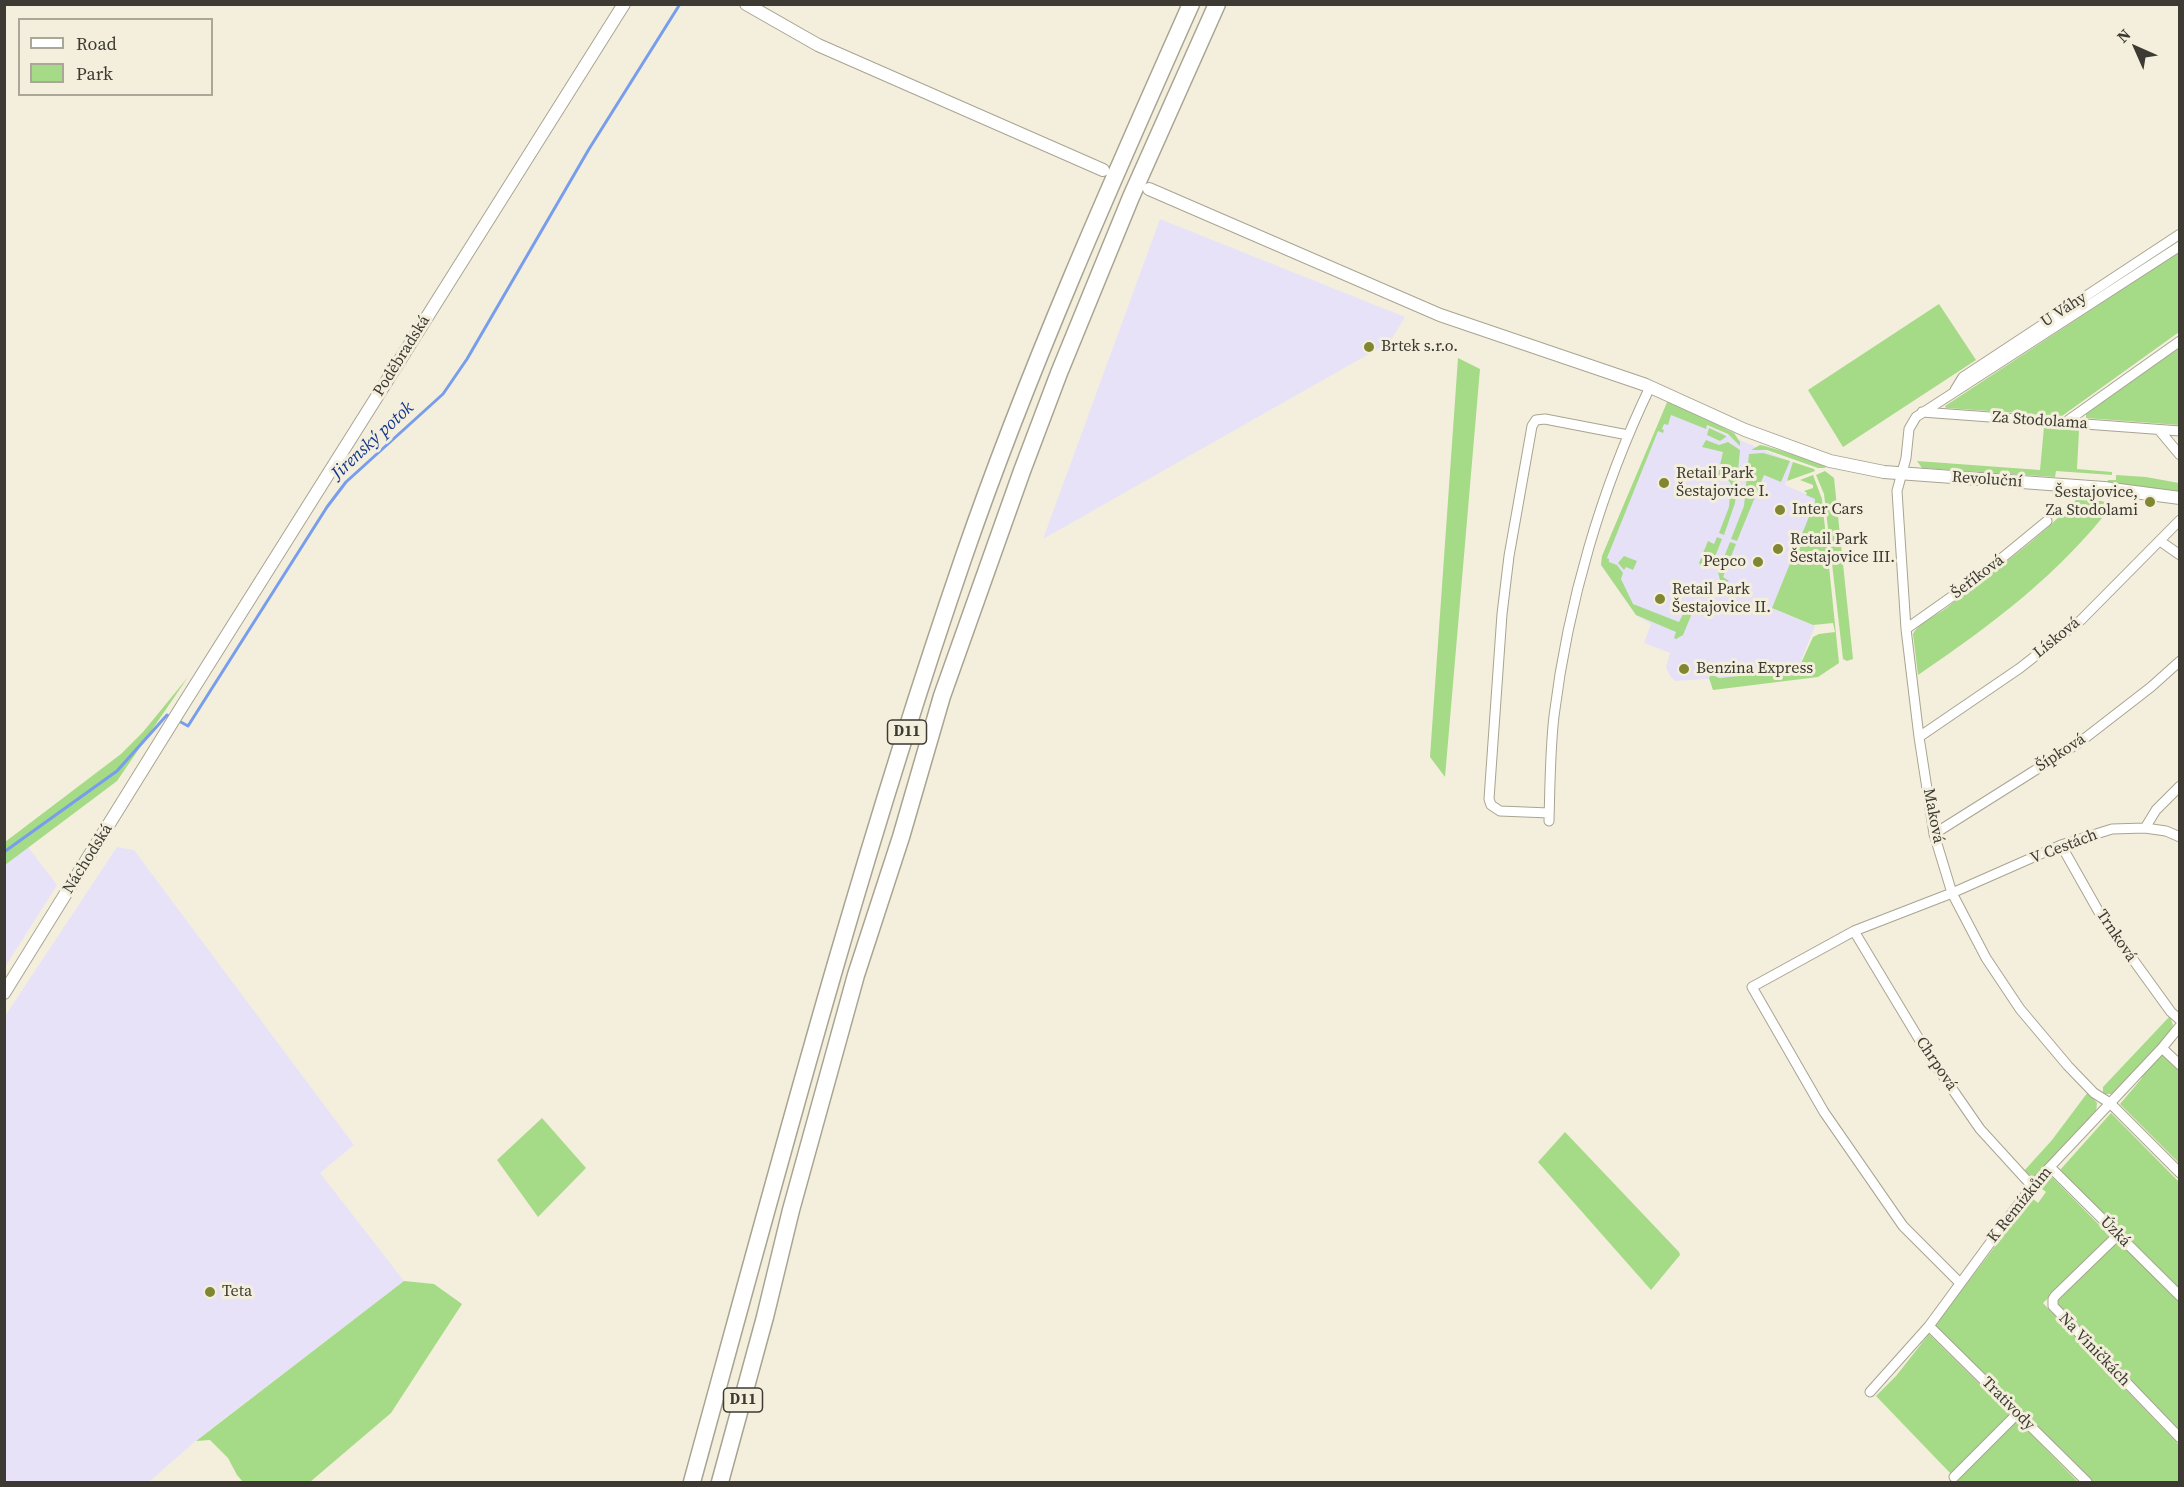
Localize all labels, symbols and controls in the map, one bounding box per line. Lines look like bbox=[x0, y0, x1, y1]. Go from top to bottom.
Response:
legend bbox=[18, 18, 213, 96]
north arrow bbox=[2106, 18, 2166, 78]
text: N bbox=[2111, 23, 2135, 47]
text: Road bbox=[76, 31, 117, 56]
text: Park bbox=[76, 61, 113, 86]
street label: U Váhy bbox=[2038, 288, 2090, 332]
street label: Poděbradská bbox=[370, 312, 434, 400]
place label: Brtek s.r.o. bbox=[1381, 337, 1458, 357]
marker: Brtek s.r.o. bbox=[1362, 340, 1376, 354]
water label: Jirenský potok bbox=[327, 397, 419, 485]
street label: Za Stodolama bbox=[1992, 408, 2088, 434]
place label: Retail Park Šestajovice I. bbox=[1676, 464, 1769, 502]
street label: Revoluční bbox=[1951, 468, 2023, 492]
marker: Retail Park Šestajovice I. bbox=[1657, 476, 1671, 490]
place label: Šestajovice, Za Stodolami bbox=[2046, 483, 2138, 521]
marker: Šestajovice, Za Stodolami bbox=[2143, 495, 2157, 509]
place label: Inter Cars bbox=[1792, 500, 1863, 520]
marker: Inter Cars bbox=[1773, 503, 1787, 517]
place label: Retail Park Šestajovice III. bbox=[1790, 530, 1895, 568]
marker: Retail Park Šestajovice III. bbox=[1771, 542, 1785, 556]
street label: Šeříková bbox=[1948, 551, 2008, 603]
place label: Pepco bbox=[1703, 552, 1746, 572]
marker: Pepco bbox=[1751, 555, 1765, 569]
place label: Retail Park Šestajovice II. bbox=[1672, 580, 1771, 618]
marker: Retail Park Šestajovice II. bbox=[1653, 592, 1667, 606]
street label: Lísková bbox=[2030, 613, 2084, 663]
place label: Benzina Express bbox=[1696, 659, 1813, 679]
marker: Benzina Express bbox=[1677, 662, 1691, 676]
road number: D11 bbox=[888, 720, 926, 744]
street label: Šípková bbox=[2033, 730, 2089, 776]
street label: Maková bbox=[1918, 787, 1948, 845]
street label: Náchodská bbox=[59, 821, 117, 897]
street label: V Cestách bbox=[2028, 825, 2100, 869]
street label: Trnková bbox=[2092, 906, 2140, 966]
street label: Chrpová bbox=[1911, 1034, 1961, 1094]
street label: K Remízkům bbox=[1984, 1163, 2056, 1247]
street label: Úzká bbox=[2096, 1213, 2134, 1251]
place label: Teta bbox=[222, 1282, 252, 1302]
marker: Teta bbox=[203, 1285, 217, 1299]
street label: Na Viničkách bbox=[2054, 1309, 2134, 1391]
street label: Trativody bbox=[1977, 1373, 2039, 1435]
road number: D11 bbox=[724, 1388, 762, 1412]

